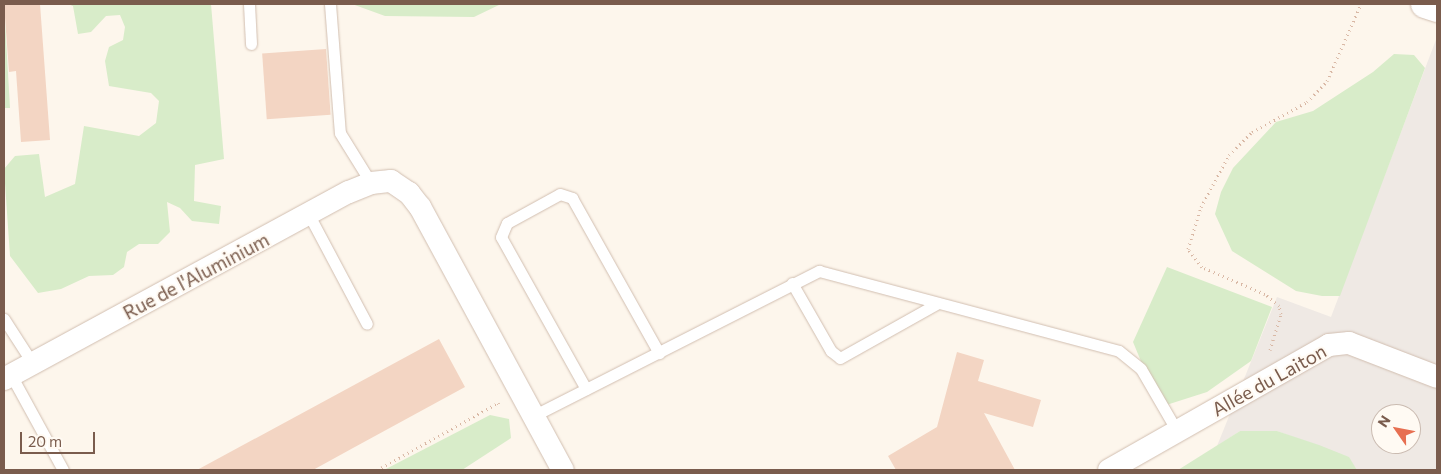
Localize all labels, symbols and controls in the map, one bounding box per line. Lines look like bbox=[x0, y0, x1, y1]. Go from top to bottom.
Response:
street label: Rue de l'Aluminium bbox=[119, 228, 273, 324]
street label: Allée du Laiton bbox=[1208, 339, 1330, 421]
north arrow bbox=[1371, 404, 1421, 454]
text: N bbox=[1374, 412, 1394, 430]
scale bar bbox=[22, 422, 98, 454]
text: 20 m bbox=[28, 432, 62, 450]

